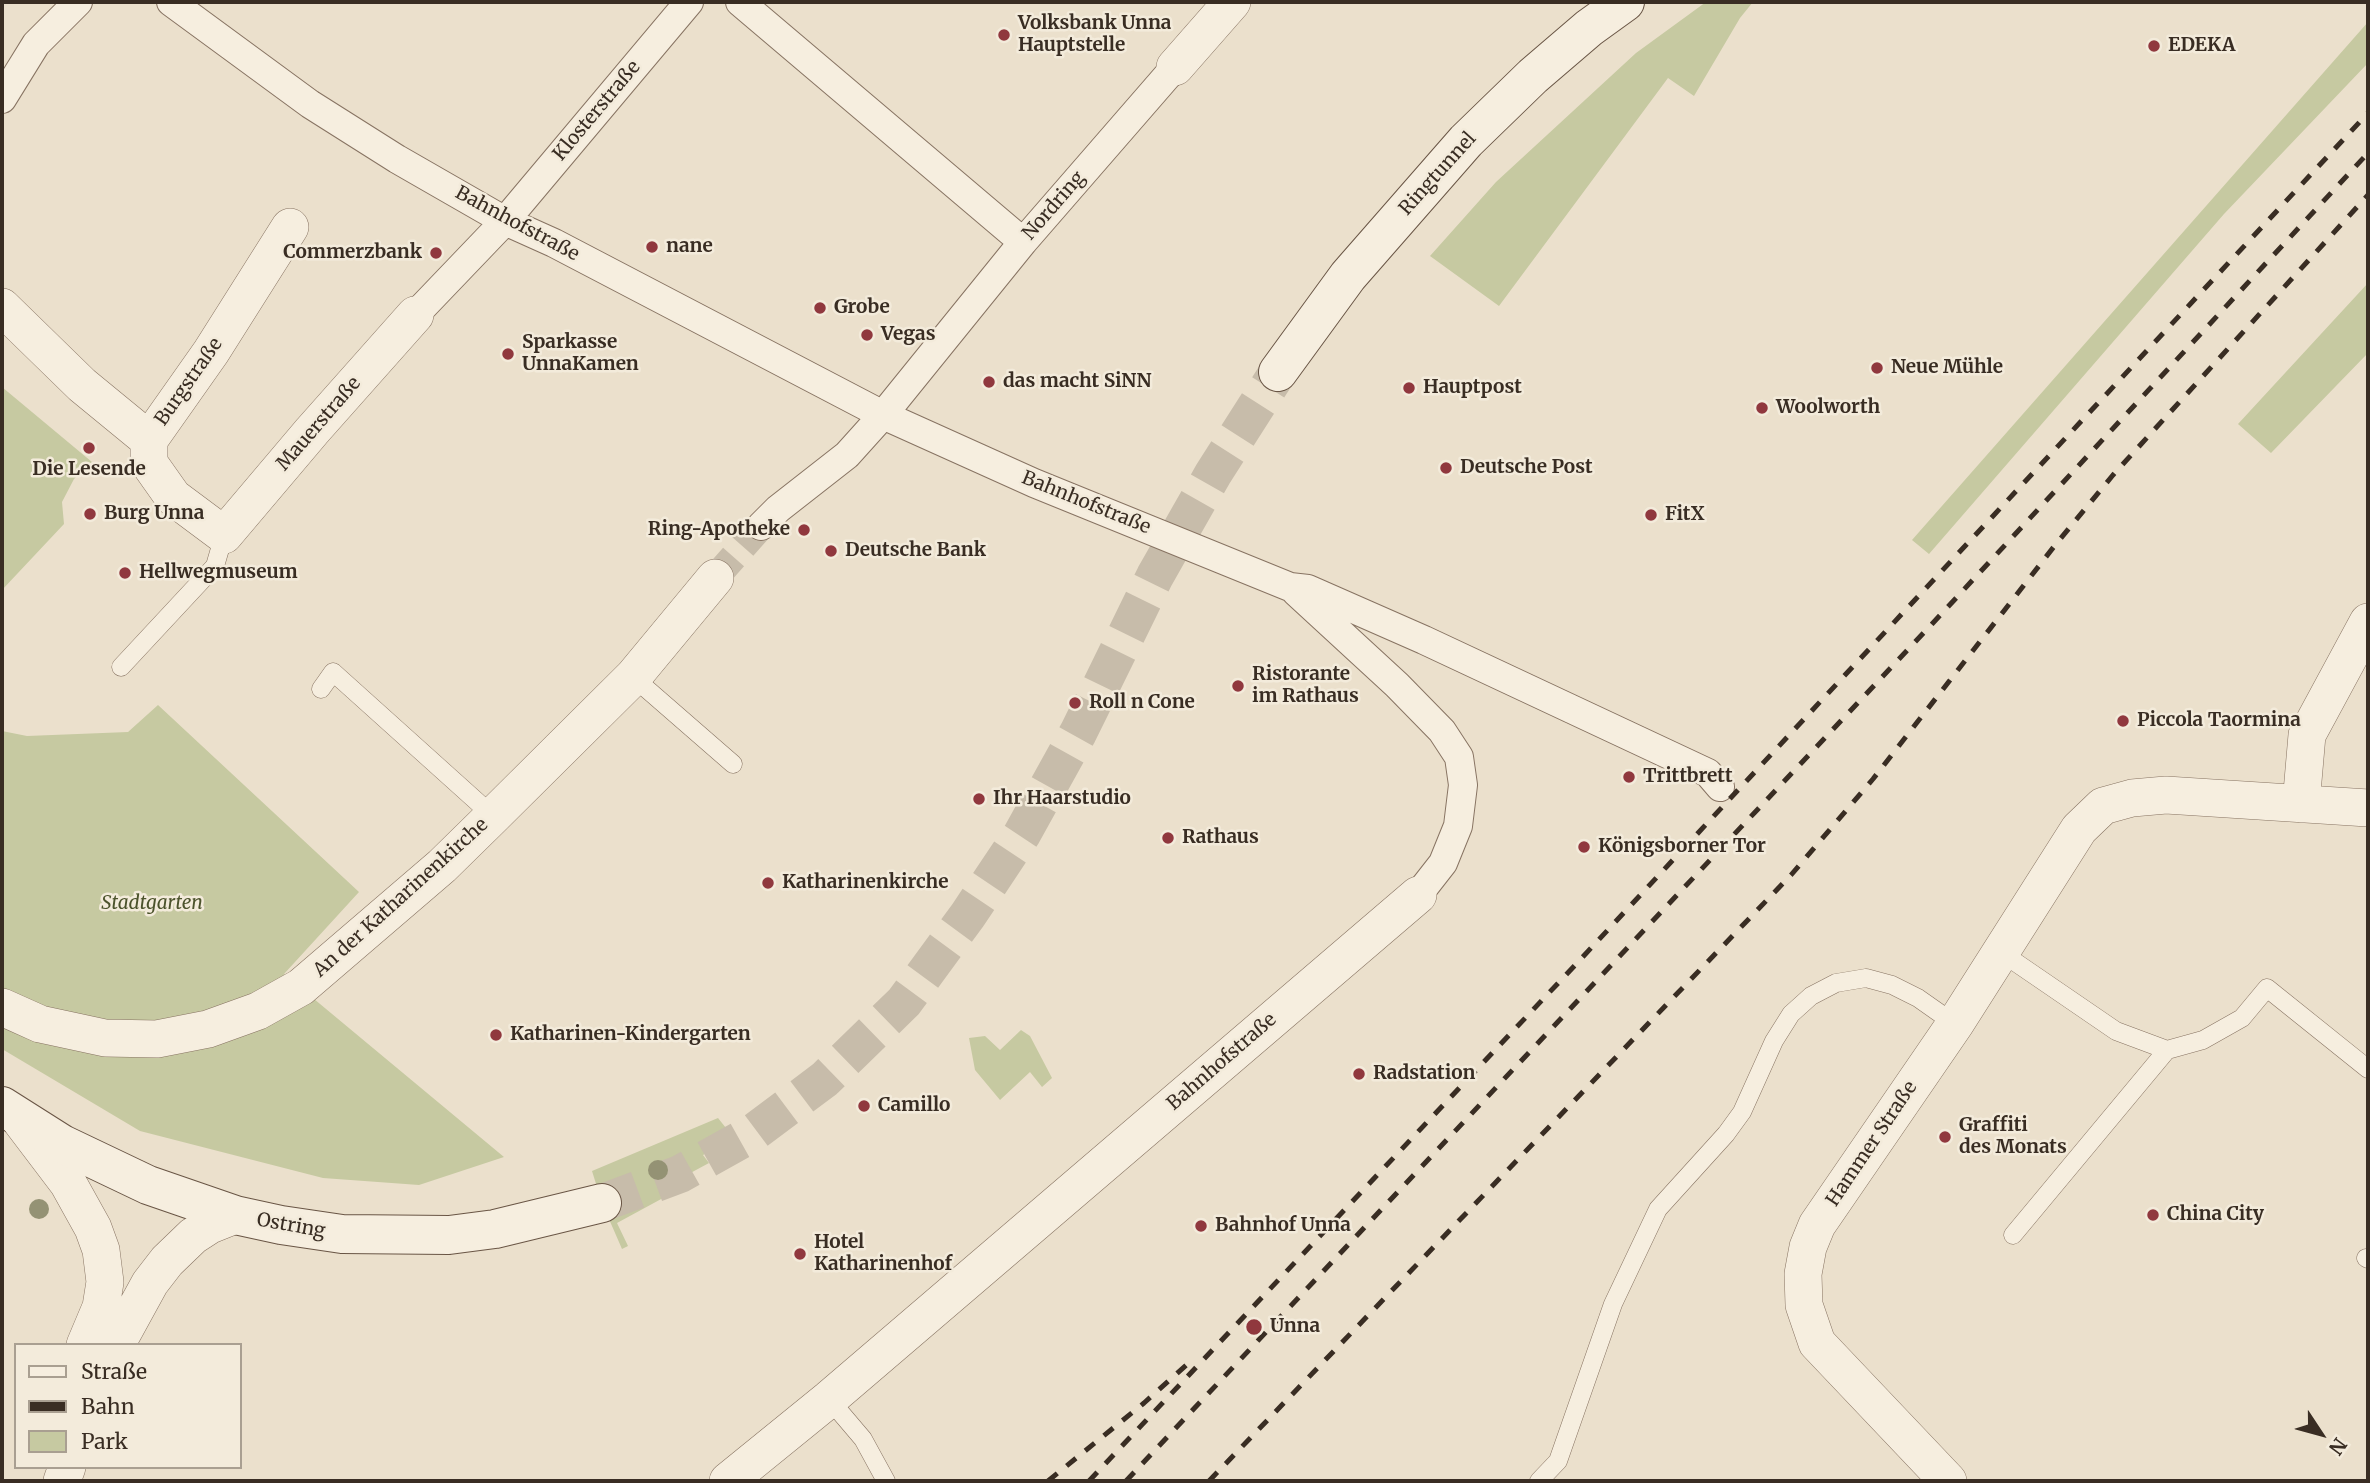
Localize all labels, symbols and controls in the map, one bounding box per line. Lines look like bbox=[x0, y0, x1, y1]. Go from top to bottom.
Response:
place label: Volksbank Unna Hauptstelle bbox=[1018, 13, 1171, 57]
marker: Volksbank Unna Hauptstelle bbox=[996, 27, 1012, 43]
place label: EDEKA bbox=[2168, 35, 2235, 57]
marker: EDEKA bbox=[2146, 38, 2162, 54]
street label: Klosterstraße bbox=[549, 56, 645, 166]
street label: Ringtunnel bbox=[1395, 128, 1481, 220]
street label: Nordring bbox=[1018, 167, 1090, 245]
street label: Bahnhofstraße bbox=[451, 182, 583, 266]
place label: nane bbox=[666, 236, 713, 258]
marker: nane bbox=[644, 239, 660, 255]
place label: Commerzbank bbox=[283, 242, 422, 264]
marker: Commerzbank bbox=[428, 245, 444, 261]
place label: Grobe bbox=[834, 297, 890, 319]
marker: Grobe bbox=[812, 300, 828, 316]
place label: Vegas bbox=[881, 324, 936, 346]
marker: Vegas bbox=[859, 327, 875, 343]
place label: Sparkasse UnnaKamen bbox=[522, 332, 639, 376]
street label: Burgstraße bbox=[150, 334, 228, 430]
marker: Sparkasse UnnaKamen bbox=[500, 346, 516, 362]
place label: Neue Mühle bbox=[1891, 357, 2003, 379]
marker: Neue Mühle bbox=[1869, 360, 1885, 376]
place label: das macht SiNN bbox=[1003, 371, 1151, 393]
street label: Mauerstraße bbox=[272, 372, 366, 476]
marker: das macht SiNN bbox=[981, 374, 997, 390]
place label: Hauptpost bbox=[1423, 377, 1522, 399]
marker: Hauptpost bbox=[1401, 380, 1417, 396]
place label: Woolworth bbox=[1776, 397, 1880, 419]
marker: Woolworth bbox=[1754, 400, 1770, 416]
marker: Die Lesende bbox=[81, 440, 97, 456]
place label: Deutsche Post bbox=[1460, 457, 1593, 479]
place label: Die Lesende bbox=[32, 459, 146, 481]
marker: Deutsche Post bbox=[1438, 460, 1454, 476]
street label: Bahnhofstraße bbox=[1018, 467, 1154, 539]
place label: Burg Unna bbox=[104, 503, 204, 525]
place label: FitX bbox=[1665, 504, 1704, 526]
marker: Burg Unna bbox=[82, 506, 98, 522]
marker: FitX bbox=[1643, 507, 1659, 523]
place label: Ring-Apotheke bbox=[648, 519, 790, 541]
marker: Ring-Apotheke bbox=[796, 522, 812, 538]
place label: Deutsche Bank bbox=[845, 540, 986, 562]
marker: Deutsche Bank bbox=[823, 543, 839, 559]
place label: Hellwegmuseum bbox=[139, 562, 298, 584]
marker: Hellwegmuseum bbox=[117, 565, 133, 581]
place label: Ristorante im Rathaus bbox=[1252, 664, 1359, 708]
marker: Ristorante im Rathaus bbox=[1230, 678, 1246, 694]
place label: Roll n Cone bbox=[1089, 692, 1195, 714]
marker: Roll n Cone bbox=[1067, 695, 1083, 711]
place label: Piccola Taormina bbox=[2137, 710, 2301, 732]
marker: Piccola Taormina bbox=[2115, 713, 2131, 729]
place label: Trittbrett bbox=[1643, 766, 1733, 788]
marker: Trittbrett bbox=[1621, 769, 1637, 785]
place label: Ihr Haarstudio bbox=[993, 788, 1131, 810]
marker: Ihr Haarstudio bbox=[971, 791, 987, 807]
street label: An der Katharinenkirche bbox=[309, 814, 493, 982]
place label: Rathaus bbox=[1182, 827, 1259, 849]
marker: Rathaus bbox=[1160, 830, 1176, 846]
place label: Königsborner Tor bbox=[1598, 836, 1766, 858]
marker: Königsborner Tor bbox=[1576, 839, 1592, 855]
place label: Katharinenkirche bbox=[782, 872, 949, 894]
marker: Katharinenkirche bbox=[760, 875, 776, 891]
park label: Stadtgarten bbox=[101, 893, 203, 915]
street label: Bahnhofstraße bbox=[1163, 1008, 1281, 1116]
place label: Katharinen-Kindergarten bbox=[510, 1024, 751, 1046]
marker: Katharinen-Kindergarten bbox=[488, 1027, 504, 1043]
place label: Radstation bbox=[1373, 1063, 1475, 1085]
marker: Radstation bbox=[1351, 1066, 1367, 1082]
street label: Hammer Straße bbox=[1822, 1077, 1922, 1211]
place label: Camillo bbox=[878, 1095, 950, 1117]
marker: Camillo bbox=[856, 1098, 872, 1114]
place label: Graffiti des Monats bbox=[1959, 1115, 2067, 1159]
marker: Graffiti des Monats bbox=[1937, 1129, 1953, 1145]
place label: China City bbox=[2167, 1204, 2264, 1226]
marker: China City bbox=[2145, 1207, 2161, 1223]
street label: Ostring bbox=[255, 1209, 327, 1243]
place label: Bahnhof Unna bbox=[1215, 1215, 1351, 1237]
marker: Bahnhof Unna bbox=[1193, 1218, 1209, 1234]
place label: Hotel Katharinenhof bbox=[814, 1232, 952, 1276]
marker: Hotel Katharinenhof bbox=[792, 1246, 808, 1262]
place label: Unna bbox=[1270, 1316, 1320, 1338]
marker: Unna bbox=[1244, 1317, 1264, 1337]
legend bbox=[14, 1343, 242, 1469]
text: Straße bbox=[81, 1358, 147, 1385]
text: Bahn bbox=[81, 1393, 135, 1420]
north arrow bbox=[2286, 1399, 2356, 1469]
text: Park bbox=[81, 1428, 128, 1455]
text: N bbox=[2324, 1433, 2352, 1459]

